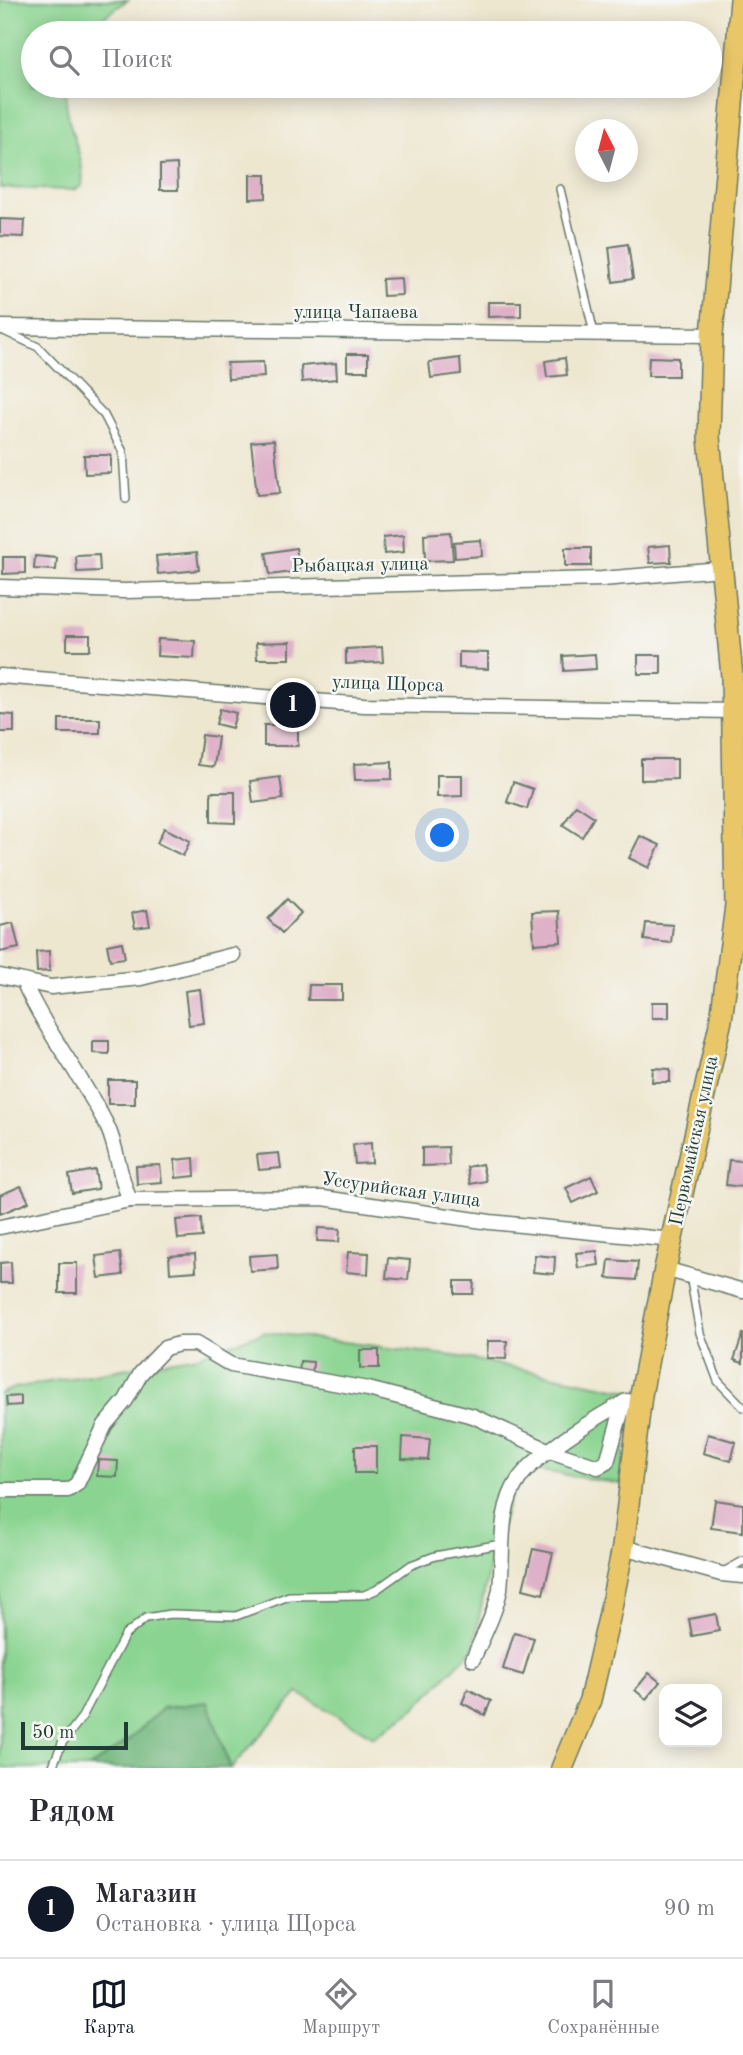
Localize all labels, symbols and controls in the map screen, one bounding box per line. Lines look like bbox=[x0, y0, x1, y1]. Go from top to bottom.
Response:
search box bbox=[21, 21, 722, 98]
icon: search bbox=[45, 41, 83, 79]
text: Поиск bbox=[101, 47, 173, 73]
north arrow bbox=[575, 119, 638, 182]
street label: улица Чапаева bbox=[294, 304, 419, 323]
street label: Рыбацкая улица bbox=[291, 555, 429, 577]
street label: улица Щорса bbox=[332, 674, 445, 696]
pin: 1 bbox=[270, 679, 316, 731]
your location bbox=[425, 818, 459, 852]
street label: Первомайская улица bbox=[668, 1053, 722, 1228]
street label: Уссурийская улица bbox=[320, 1170, 482, 1212]
map controls bbox=[659, 1684, 722, 1747]
button: layers bbox=[659, 1684, 722, 1747]
scale bar bbox=[21, 1719, 128, 1751]
text: 50 m bbox=[32, 1724, 74, 1743]
text: Рядом bbox=[28, 1798, 115, 1828]
text: Магазин bbox=[95, 1882, 197, 1908]
text: 1 bbox=[44, 1897, 58, 1920]
text: 90 m bbox=[664, 1897, 715, 1920]
text: Остановка · улица Щорса bbox=[95, 1913, 356, 1936]
tab: Карта bbox=[84, 1975, 135, 2040]
tab: Маршрут bbox=[302, 1975, 380, 2040]
tab: Сохранённые bbox=[547, 1975, 659, 2040]

